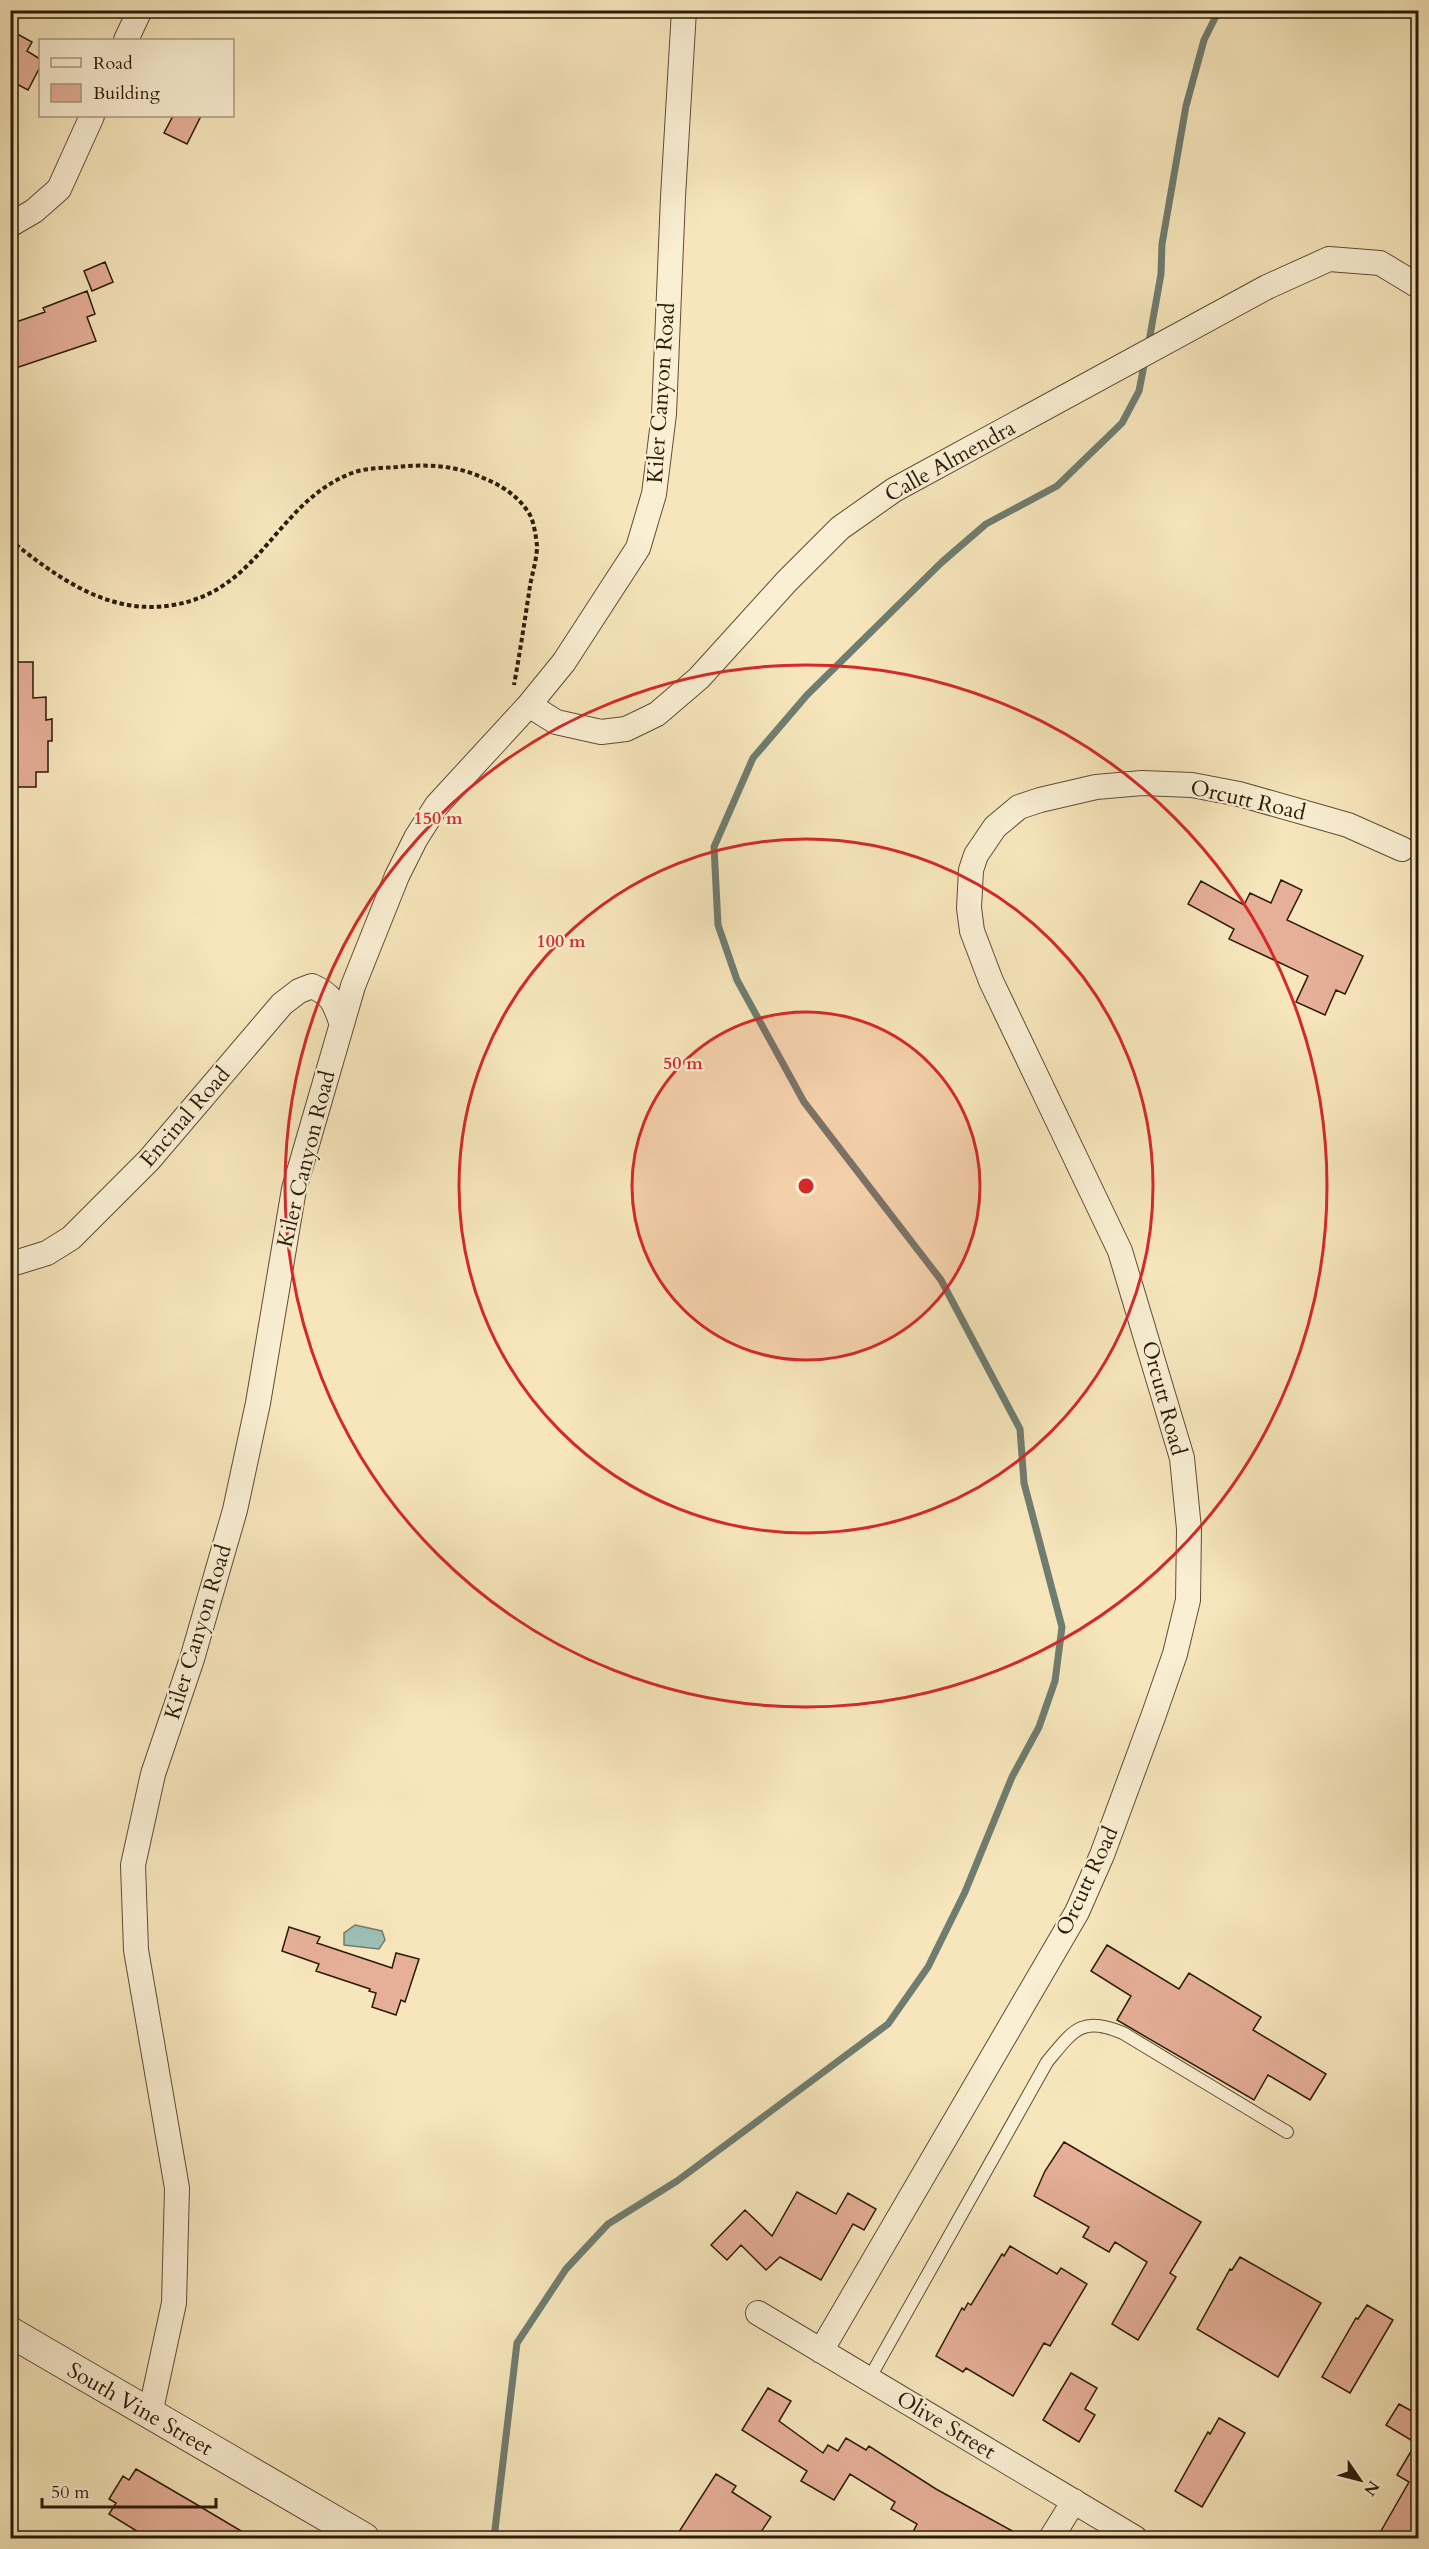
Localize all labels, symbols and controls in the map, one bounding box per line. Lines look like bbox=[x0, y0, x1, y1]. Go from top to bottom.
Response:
legend bbox=[39, 39, 234, 117]
text: Road bbox=[93, 51, 133, 76]
text: Building bbox=[93, 81, 161, 106]
street label: Kiler Canyon Road bbox=[640, 301, 682, 484]
street label: Calle Almendra bbox=[879, 412, 1021, 509]
street label: Orcutt Road bbox=[1187, 772, 1309, 828]
text: 150 m bbox=[413, 806, 463, 831]
text: 100 m bbox=[536, 929, 586, 954]
text: 50 m bbox=[663, 1051, 703, 1076]
street label: Encinal Road bbox=[133, 1060, 237, 1174]
street label: Kiler Canyon Road bbox=[270, 1067, 343, 1251]
centre of rings bbox=[796, 1176, 816, 1196]
street label: Orcutt Road bbox=[1134, 1337, 1194, 1459]
street label: Kiler Canyon Road bbox=[157, 1541, 239, 1723]
street label: Orcutt Road bbox=[1049, 1821, 1126, 1940]
street label: South Vine Street bbox=[62, 2355, 218, 2463]
street label: Olive Street bbox=[891, 2384, 1001, 2466]
north arrow bbox=[1330, 2450, 1390, 2510]
scale bar bbox=[42, 2471, 216, 2509]
text: N bbox=[1358, 2476, 1384, 2500]
text: 50 m bbox=[51, 2480, 90, 2505]

